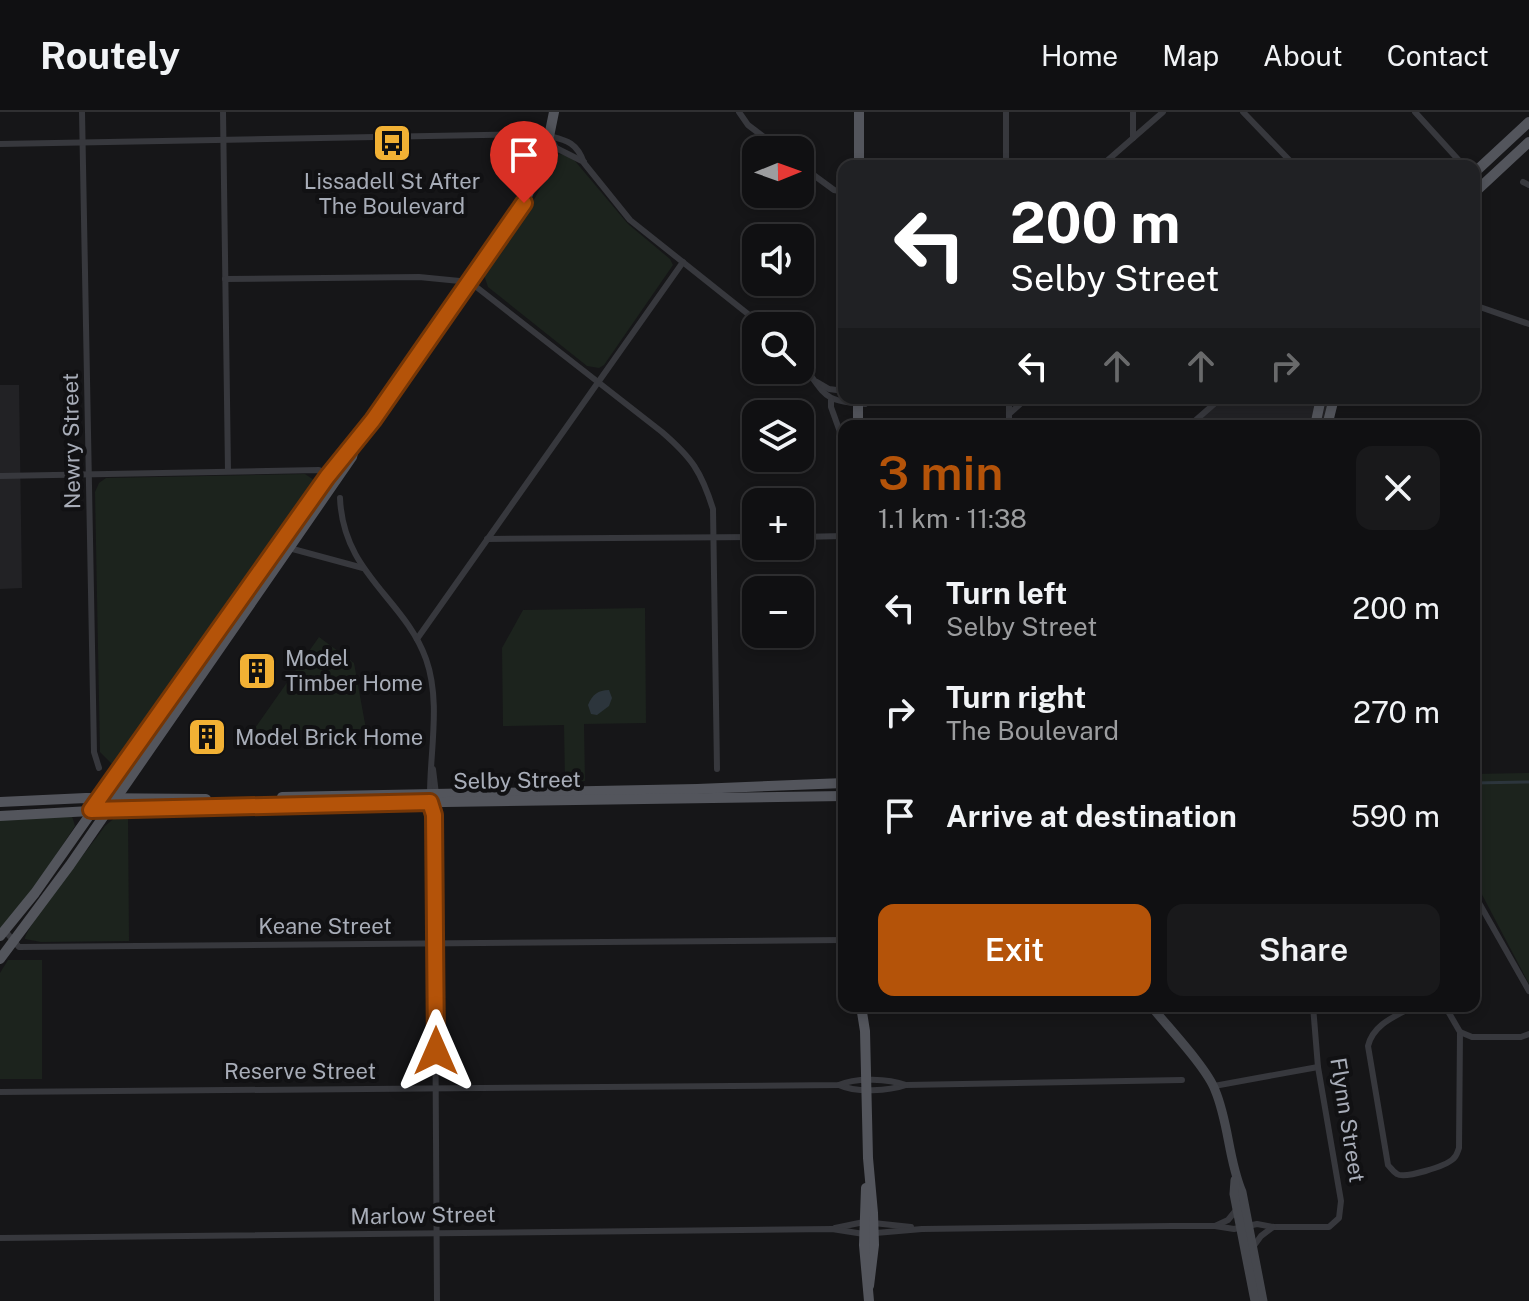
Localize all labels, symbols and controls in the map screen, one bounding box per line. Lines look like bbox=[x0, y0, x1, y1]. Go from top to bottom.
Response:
text: Routely bbox=[40, 33, 180, 78]
text: Home bbox=[1041, 39, 1118, 72]
text: Map bbox=[1162, 39, 1219, 72]
text: About bbox=[1263, 39, 1343, 72]
text: Contact bbox=[1387, 39, 1489, 72]
pin bbox=[490, 121, 558, 203]
bus stop icon: Lissadell St After The Boulevard bbox=[371, 122, 413, 164]
icon: arrive bbox=[502, 133, 546, 177]
north arrow bbox=[742, 136, 814, 208]
map controls bbox=[742, 136, 814, 648]
place label: Lissadell St After The Boulevard bbox=[304, 168, 480, 219]
text: 200 m bbox=[1010, 190, 1180, 256]
icon: left bbox=[878, 192, 982, 296]
button: sound bbox=[742, 224, 814, 296]
text: Selby Street bbox=[1010, 257, 1220, 299]
button: search bbox=[742, 312, 814, 384]
icon: left bbox=[1011, 344, 1055, 388]
icon: ahead bbox=[1095, 344, 1139, 388]
icon: ahead bbox=[1179, 344, 1223, 388]
icon: right bbox=[1263, 344, 1307, 388]
street label: Newry Street bbox=[57, 373, 85, 509]
button: layers bbox=[742, 400, 814, 472]
text: 3 min bbox=[878, 444, 1003, 501]
button: close bbox=[1356, 446, 1440, 530]
button: + bbox=[742, 488, 814, 560]
text: 1.1 km · 11:38 bbox=[878, 503, 1027, 534]
text: Turn left bbox=[946, 575, 1067, 611]
button: − bbox=[742, 576, 814, 648]
icon: left bbox=[878, 586, 922, 630]
text: 200 m bbox=[1352, 590, 1440, 626]
text: Selby Street bbox=[946, 611, 1097, 642]
place label: Model Timber Home bbox=[285, 645, 423, 696]
building icon: Model Timber Home bbox=[236, 650, 278, 692]
text: Turn right bbox=[946, 679, 1086, 715]
icon: right bbox=[878, 690, 922, 734]
text: 270 m bbox=[1353, 694, 1440, 730]
text: The Boulevard bbox=[946, 715, 1119, 746]
building icon: Model Brick Home bbox=[186, 716, 228, 758]
place label: Model Brick Home bbox=[235, 724, 423, 750]
street label: Selby Street bbox=[453, 766, 581, 794]
icon: arrive bbox=[878, 794, 922, 838]
text: Arrive at destination bbox=[946, 798, 1237, 834]
text: 590 m bbox=[1351, 798, 1440, 834]
button: Exit bbox=[878, 904, 1151, 996]
button: Share bbox=[1167, 904, 1440, 996]
street label: Keane Street bbox=[258, 913, 392, 939]
position arrow bbox=[394, 1009, 478, 1093]
street label: Flynn Street bbox=[1325, 1056, 1371, 1184]
street label: Reserve Street bbox=[224, 1058, 376, 1084]
street label: Marlow Street bbox=[350, 1201, 496, 1229]

